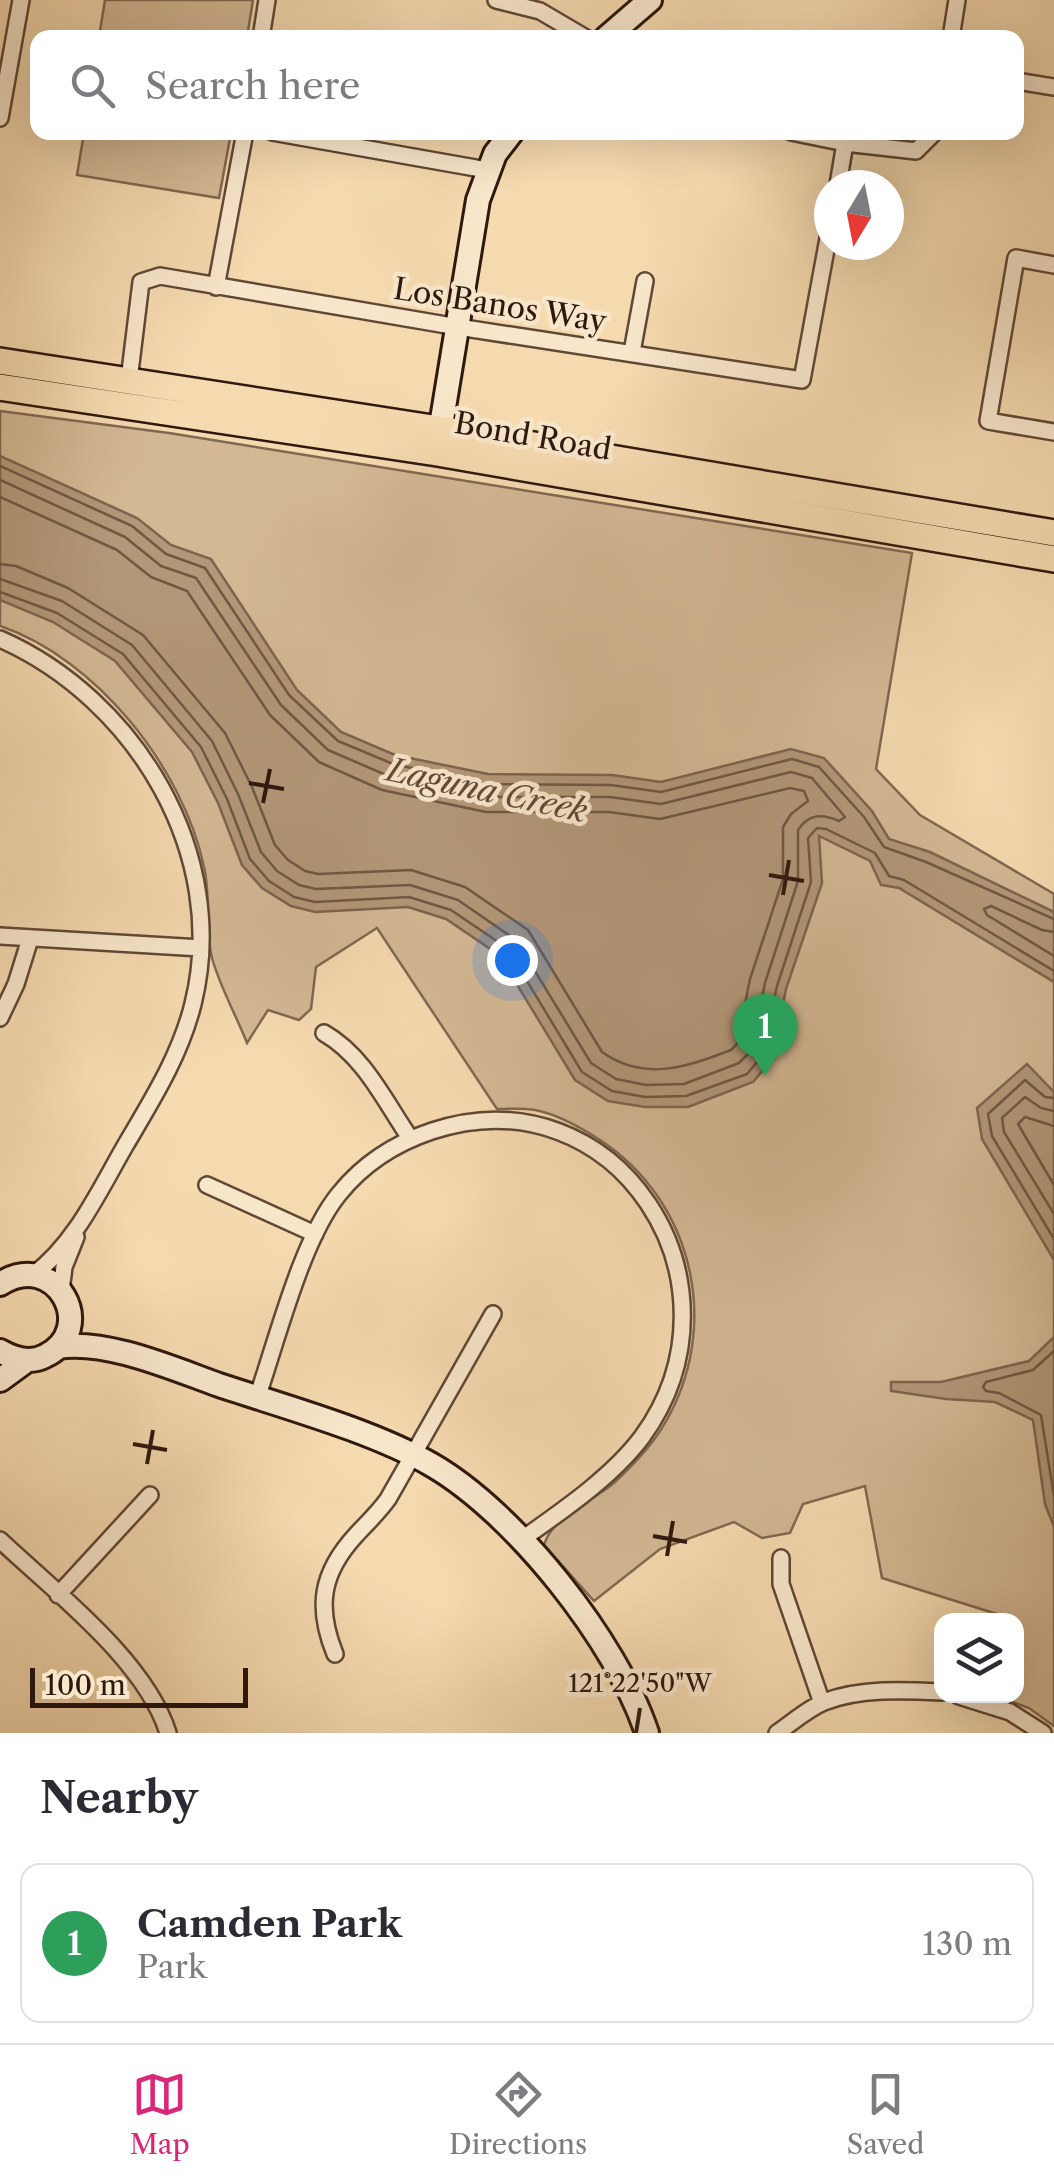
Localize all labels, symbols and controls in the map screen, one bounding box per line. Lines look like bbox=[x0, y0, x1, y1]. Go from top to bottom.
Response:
search box bbox=[30, 30, 1024, 140]
icon: search bbox=[65, 58, 120, 113]
text: Search here bbox=[145, 62, 360, 109]
north arrow bbox=[814, 170, 904, 260]
street label: Los Banos Way bbox=[391, 270, 609, 340]
street label: Bond Road bbox=[452, 404, 614, 468]
water label: Laguna Creek bbox=[380, 749, 591, 830]
your location bbox=[487, 935, 538, 986]
pin: 1 bbox=[732, 994, 798, 1076]
map controls bbox=[934, 1613, 1024, 1703]
button: layers bbox=[934, 1613, 1024, 1703]
scale bar bbox=[30, 1663, 248, 1708]
text: 100 m bbox=[45, 1668, 126, 1702]
text: 121°22'50"W bbox=[568, 1668, 712, 1699]
text: Nearby bbox=[40, 1772, 198, 1824]
text: Camden Park bbox=[137, 1900, 402, 1947]
text: 1 bbox=[67, 1924, 82, 1963]
text: 130 m bbox=[922, 1924, 1012, 1963]
text: Park bbox=[137, 1947, 207, 1986]
tab: Map bbox=[130, 2067, 190, 2161]
tab: Directions bbox=[449, 2067, 587, 2161]
tab: Saved bbox=[847, 2067, 924, 2161]

